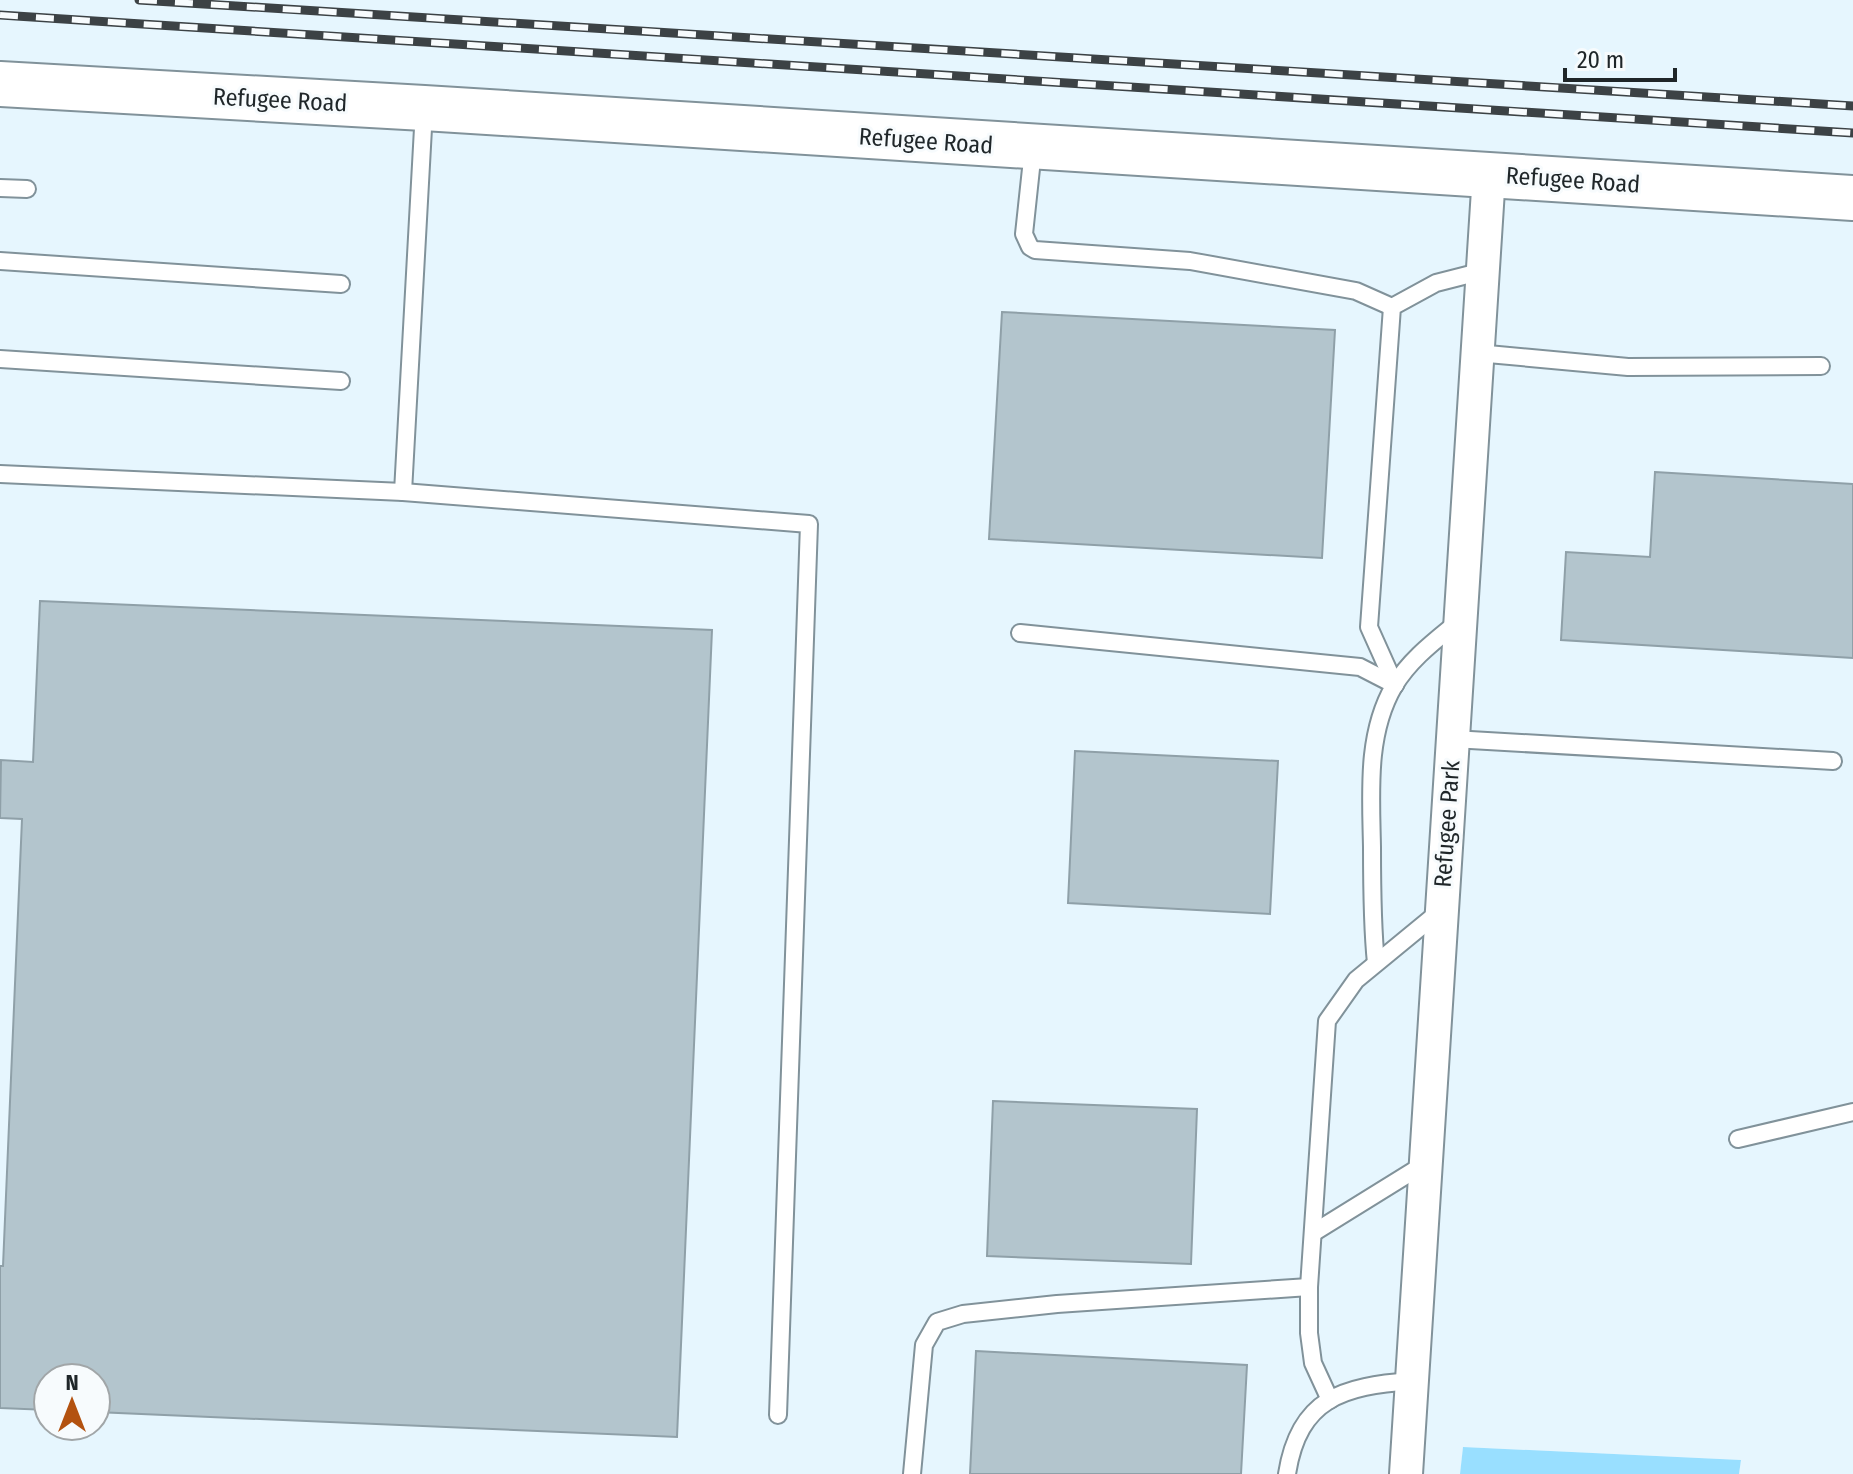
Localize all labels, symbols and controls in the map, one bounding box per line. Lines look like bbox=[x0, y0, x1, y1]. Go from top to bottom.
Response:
scale bar bbox=[1565, 32, 1675, 82]
text: 20 m bbox=[1577, 46, 1624, 74]
street label: Refugee Road bbox=[212, 83, 348, 117]
street label: Refugee Road bbox=[858, 122, 994, 160]
street label: Refugee Road bbox=[1505, 161, 1641, 199]
street label: Refugee Park bbox=[1429, 759, 1465, 888]
north arrow bbox=[32, 1362, 112, 1442]
text: N bbox=[65, 1369, 79, 1396]

